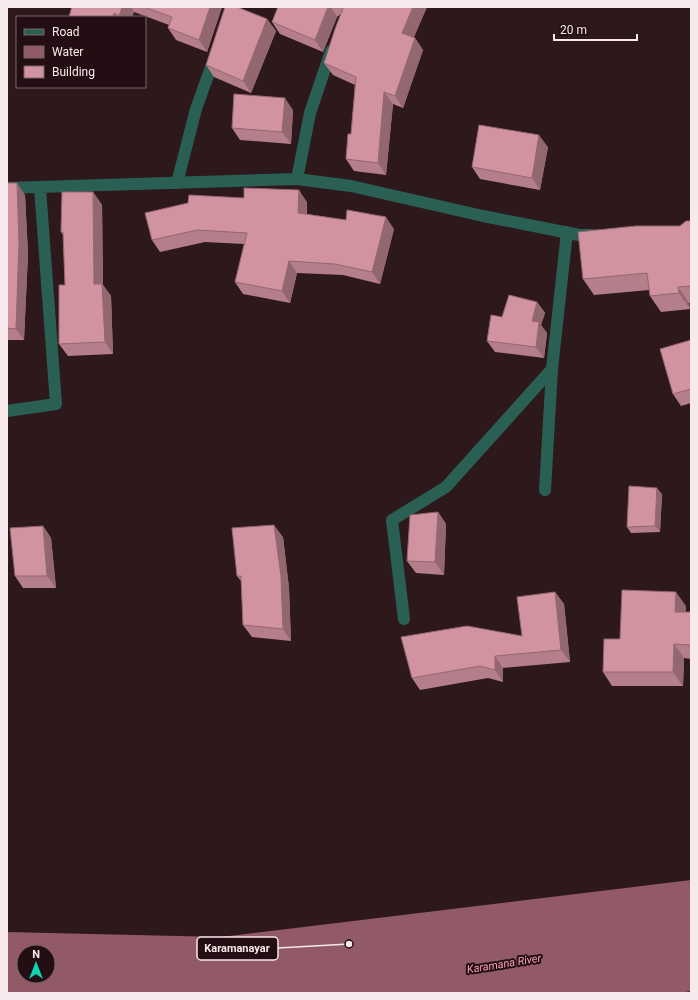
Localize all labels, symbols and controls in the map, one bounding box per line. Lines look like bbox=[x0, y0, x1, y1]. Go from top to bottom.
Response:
legend bbox=[16, 16, 146, 88]
scale bar bbox=[554, 16, 637, 42]
text: 20 m bbox=[560, 23, 587, 37]
text: Road bbox=[52, 25, 80, 39]
text: Water bbox=[52, 45, 83, 59]
text: Building bbox=[52, 65, 95, 79]
callout: Karamanayar bbox=[197, 937, 278, 960]
text: Karamanayar bbox=[204, 942, 270, 955]
north arrow bbox=[16, 944, 56, 984]
text: N bbox=[32, 948, 40, 961]
water label: Karamana River bbox=[466, 952, 542, 976]

